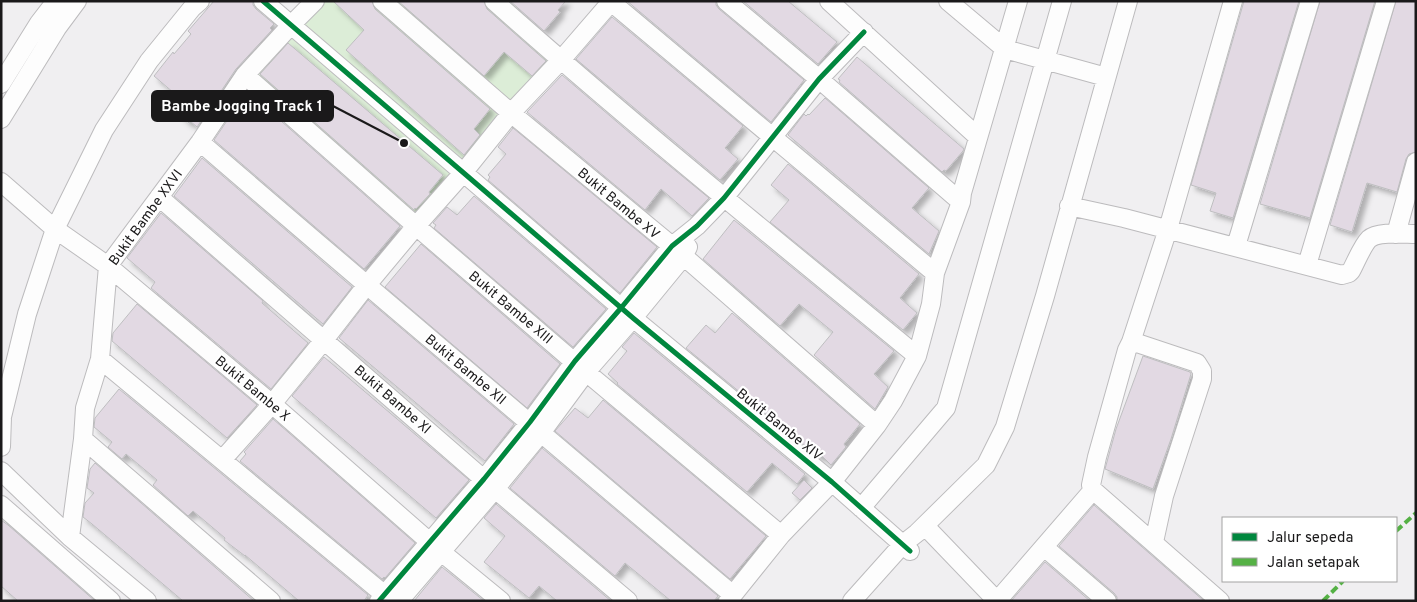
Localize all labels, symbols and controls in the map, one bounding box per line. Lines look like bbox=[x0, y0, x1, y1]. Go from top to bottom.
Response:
callout: Bambe Jogging Track 1 bbox=[152, 91, 333, 121]
text: Bambe Jogging Track 1 bbox=[161, 98, 323, 117]
street label: Bukit Bambe XV bbox=[573, 165, 663, 243]
street label: Bukit Bambe XXVI bbox=[106, 167, 187, 269]
street label: Bukit Bambe XIII bbox=[465, 268, 555, 348]
street label: Bukit Bambe XII bbox=[421, 331, 509, 409]
street label: Bukit Bambe X bbox=[211, 353, 293, 425]
street label: Bukit Bambe XI bbox=[350, 362, 434, 438]
street label: Bukit Bambe XIV bbox=[733, 385, 825, 465]
legend bbox=[1222, 517, 1397, 582]
text: Jalur sepeda bbox=[1267, 529, 1353, 548]
text: Jalan setapak bbox=[1267, 554, 1360, 573]

